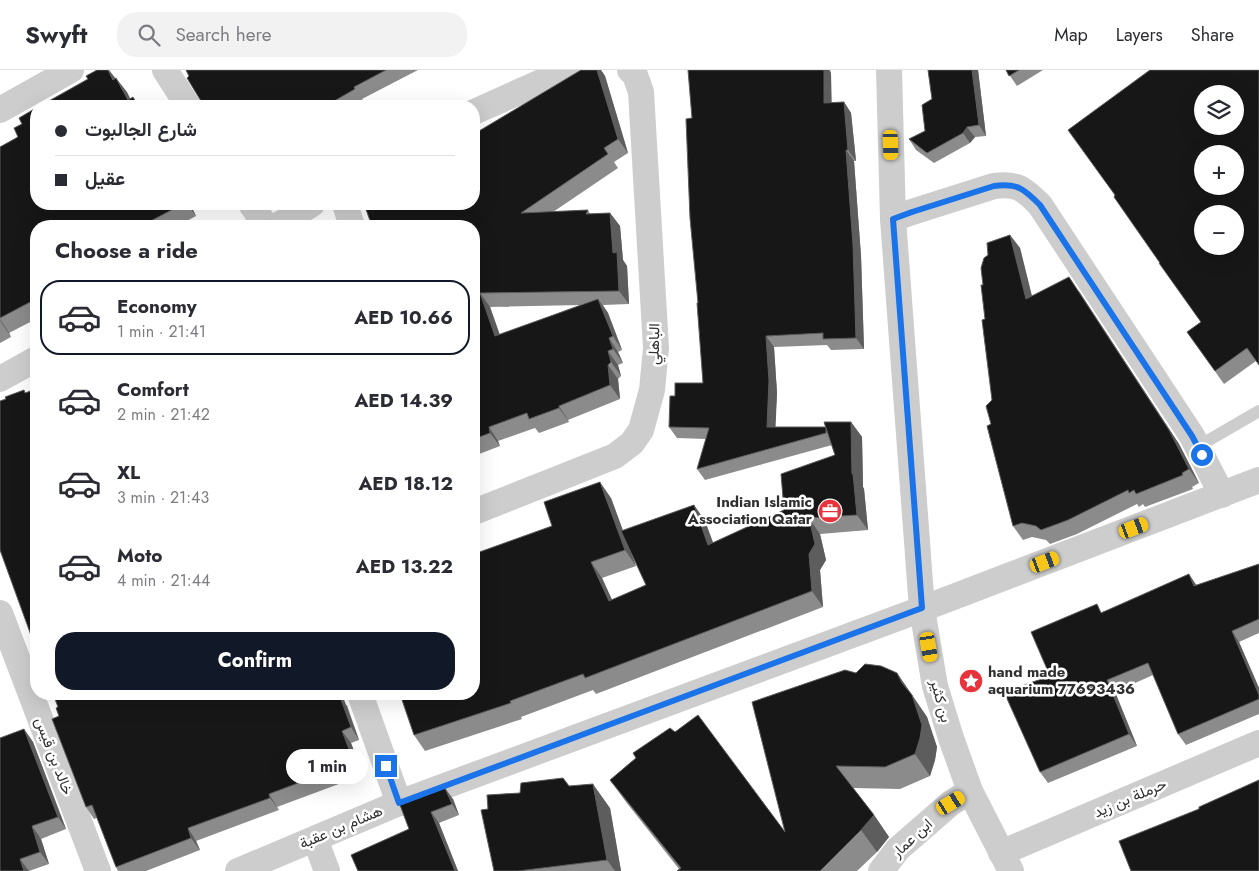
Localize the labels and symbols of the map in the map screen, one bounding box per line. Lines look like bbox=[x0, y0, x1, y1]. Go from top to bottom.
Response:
car bbox=[882, 130, 899, 160]
street label: الباهلي bbox=[643, 323, 667, 365]
route start bbox=[1191, 444, 1213, 466]
place label: Indian Islamic Association Qatar bbox=[687, 491, 813, 530]
office icon: Indian Islamic Association Qatar bbox=[817, 498, 843, 524]
car bbox=[1117, 516, 1150, 540]
car bbox=[1028, 550, 1061, 574]
car bbox=[919, 631, 938, 663]
place label: hand made aquarium 77693436 bbox=[988, 661, 1135, 700]
place icon: hand made aquarium 77693436 bbox=[958, 668, 984, 694]
street label: بن كثير bbox=[924, 676, 957, 725]
street label: خالد بن قيس bbox=[29, 714, 79, 798]
callout: 1 min bbox=[286, 748, 368, 784]
route end bbox=[375, 755, 397, 777]
street label: حرملة بن زيد bbox=[1090, 773, 1170, 823]
car bbox=[934, 789, 967, 817]
street label: هشام بن عقبة bbox=[296, 800, 386, 854]
street label: ابن عمار bbox=[886, 813, 937, 863]

